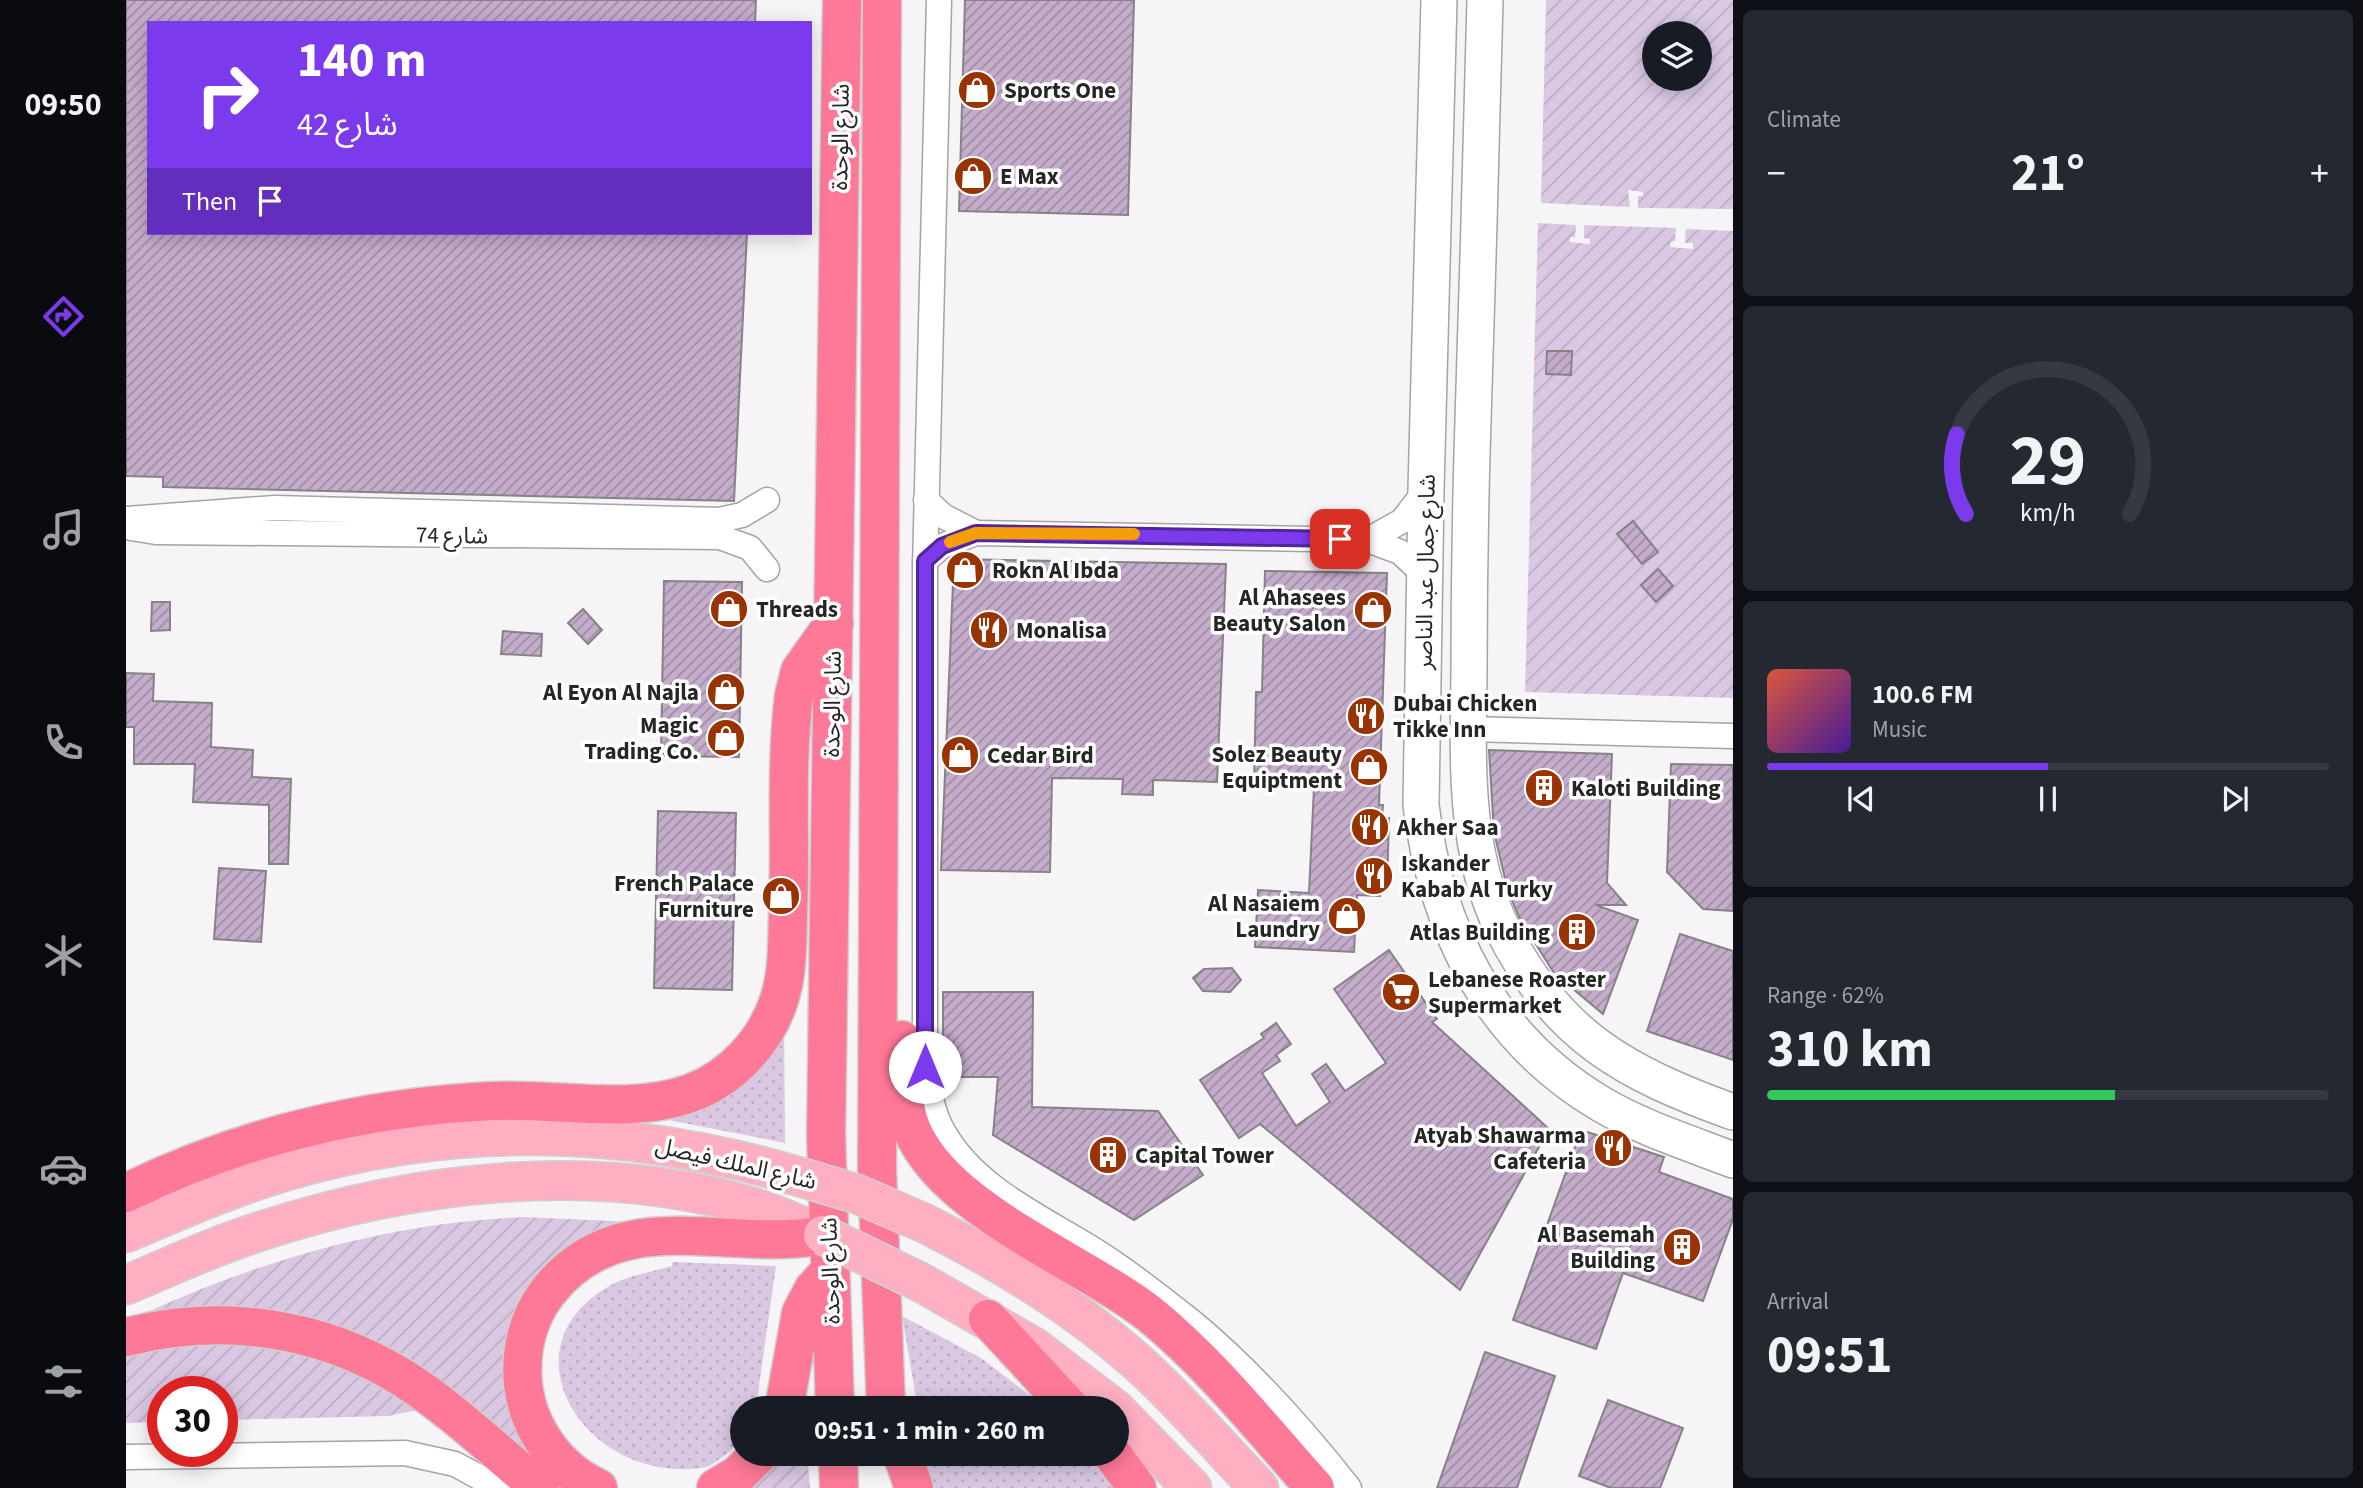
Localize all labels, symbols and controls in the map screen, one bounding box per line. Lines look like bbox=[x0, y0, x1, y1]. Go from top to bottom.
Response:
map controls bbox=[1642, 21, 1712, 91]
button: layers bbox=[1642, 21, 1712, 91]
text: 140 m bbox=[297, 26, 426, 96]
icon: right bbox=[182, 49, 273, 140]
shop icon: Sports One bbox=[956, 69, 998, 111]
place label: Sports One bbox=[1004, 74, 1116, 107]
text: 09:50 bbox=[24, 82, 102, 128]
street label: شارع الوحدة bbox=[823, 83, 858, 191]
text: شارع 42 bbox=[297, 102, 398, 148]
text: Climate bbox=[1767, 103, 1841, 136]
text: 21° bbox=[2011, 137, 2085, 211]
text: − bbox=[1767, 147, 1786, 201]
text: + bbox=[2310, 147, 2329, 201]
shop icon: E Max bbox=[952, 155, 994, 197]
place label: E Max bbox=[1000, 160, 1059, 193]
icon: arrive bbox=[251, 182, 289, 220]
text: Then bbox=[182, 183, 237, 220]
icon: directions bbox=[39, 292, 88, 341]
text: 29 bbox=[2010, 410, 2086, 514]
street label: شارع جمال عبد الناصر bbox=[1407, 474, 1444, 671]
text: km/h bbox=[2020, 495, 2076, 531]
icon: music bbox=[39, 505, 88, 554]
pin bbox=[1310, 509, 1370, 569]
street label: شارع 74 bbox=[416, 518, 488, 553]
icon: arrive bbox=[1321, 520, 1359, 558]
shop icon: Rokn Al Ibda bbox=[944, 549, 986, 591]
place label: Rokn Al Ibda bbox=[992, 554, 1119, 587]
place label: Al Ahasees Beauty Salon bbox=[1212, 581, 1346, 640]
shop icon: Threads bbox=[708, 588, 750, 630]
shop icon: Al Ahasees Beauty Salon bbox=[1352, 589, 1394, 631]
place label: Threads bbox=[756, 593, 838, 626]
restaurant icon: Monalisa bbox=[968, 609, 1010, 651]
place label: Monalisa bbox=[1016, 614, 1107, 647]
street label: شارع الوحدة bbox=[815, 650, 850, 758]
shop icon: Al Eyon Al Najla bbox=[705, 671, 747, 713]
place label: Al Eyon Al Najla bbox=[542, 676, 699, 709]
text: 100.6 FM bbox=[1872, 676, 1973, 713]
place label: Dubai Chicken Tikke Inn bbox=[1393, 687, 1537, 746]
restaurant icon: Dubai Chicken Tikke Inn bbox=[1345, 695, 1387, 737]
place label: Magic Trading Co. bbox=[584, 709, 699, 768]
text: Music bbox=[1872, 713, 1927, 746]
shop icon: Magic Trading Co. bbox=[705, 717, 747, 759]
icon: phone bbox=[39, 718, 88, 767]
shop icon: Cedar Bird bbox=[939, 734, 981, 776]
place label: Solez Beauty Equiptment bbox=[1211, 738, 1342, 797]
place label: Cedar Bird bbox=[987, 739, 1094, 772]
shop icon: Solez Beauty Equiptment bbox=[1348, 746, 1390, 788]
building icon: Kaloti Building bbox=[1523, 767, 1565, 809]
place label: Kaloti Building bbox=[1571, 772, 1721, 805]
icon: previous bbox=[1842, 780, 1880, 818]
icon: pause bbox=[2029, 780, 2067, 818]
icon: next bbox=[2216, 780, 2254, 818]
restaurant icon: Akher Saa bbox=[1349, 806, 1391, 848]
place label: Akher Saa bbox=[1396, 811, 1499, 844]
place label: Iskander Kabab Al Turky bbox=[1401, 847, 1553, 906]
restaurant icon: Iskander Kabab Al Turky bbox=[1353, 855, 1395, 897]
place label: French Palace Furniture bbox=[614, 867, 754, 926]
shop icon: French Palace Furniture bbox=[760, 875, 802, 917]
place label: Al Nasaiem Laundry bbox=[1207, 887, 1320, 946]
shop icon: Al Nasaiem Laundry bbox=[1326, 895, 1368, 937]
building icon: Atlas Building bbox=[1556, 911, 1598, 953]
place label: Atlas Building bbox=[1409, 916, 1550, 949]
icon: climate bbox=[39, 931, 88, 980]
place label: Lebanese Roaster Supermarket bbox=[1428, 963, 1607, 1022]
supermarket icon: Lebanese Roaster Supermarket bbox=[1380, 971, 1422, 1013]
text: Range · 62% bbox=[1767, 979, 1884, 1012]
text: 310 km bbox=[1767, 1013, 1933, 1087]
position arrow bbox=[888, 1030, 962, 1104]
place label: Atyab Shawarma Cafeteria bbox=[1413, 1119, 1586, 1178]
restaurant icon: Atyab Shawarma Cafeteria bbox=[1592, 1127, 1634, 1169]
street label: شارع الملك فيصل bbox=[652, 1129, 820, 1198]
building icon: Capital Tower bbox=[1087, 1134, 1129, 1176]
place label: Capital Tower bbox=[1135, 1139, 1275, 1172]
icon: car bbox=[39, 1144, 88, 1193]
street label: شارع الوحدة bbox=[812, 1217, 849, 1325]
place label: Al Basemah Building bbox=[1537, 1218, 1655, 1277]
building icon: Al Basemah Building bbox=[1661, 1226, 1703, 1268]
text: Arrival bbox=[1767, 1285, 1829, 1318]
text: 09:51 bbox=[1767, 1319, 1892, 1393]
icon: filters bbox=[39, 1357, 88, 1406]
speed limit sign: 30 bbox=[147, 1376, 238, 1467]
text: 09:51 · 1 min · 260 m bbox=[814, 1412, 1045, 1449]

